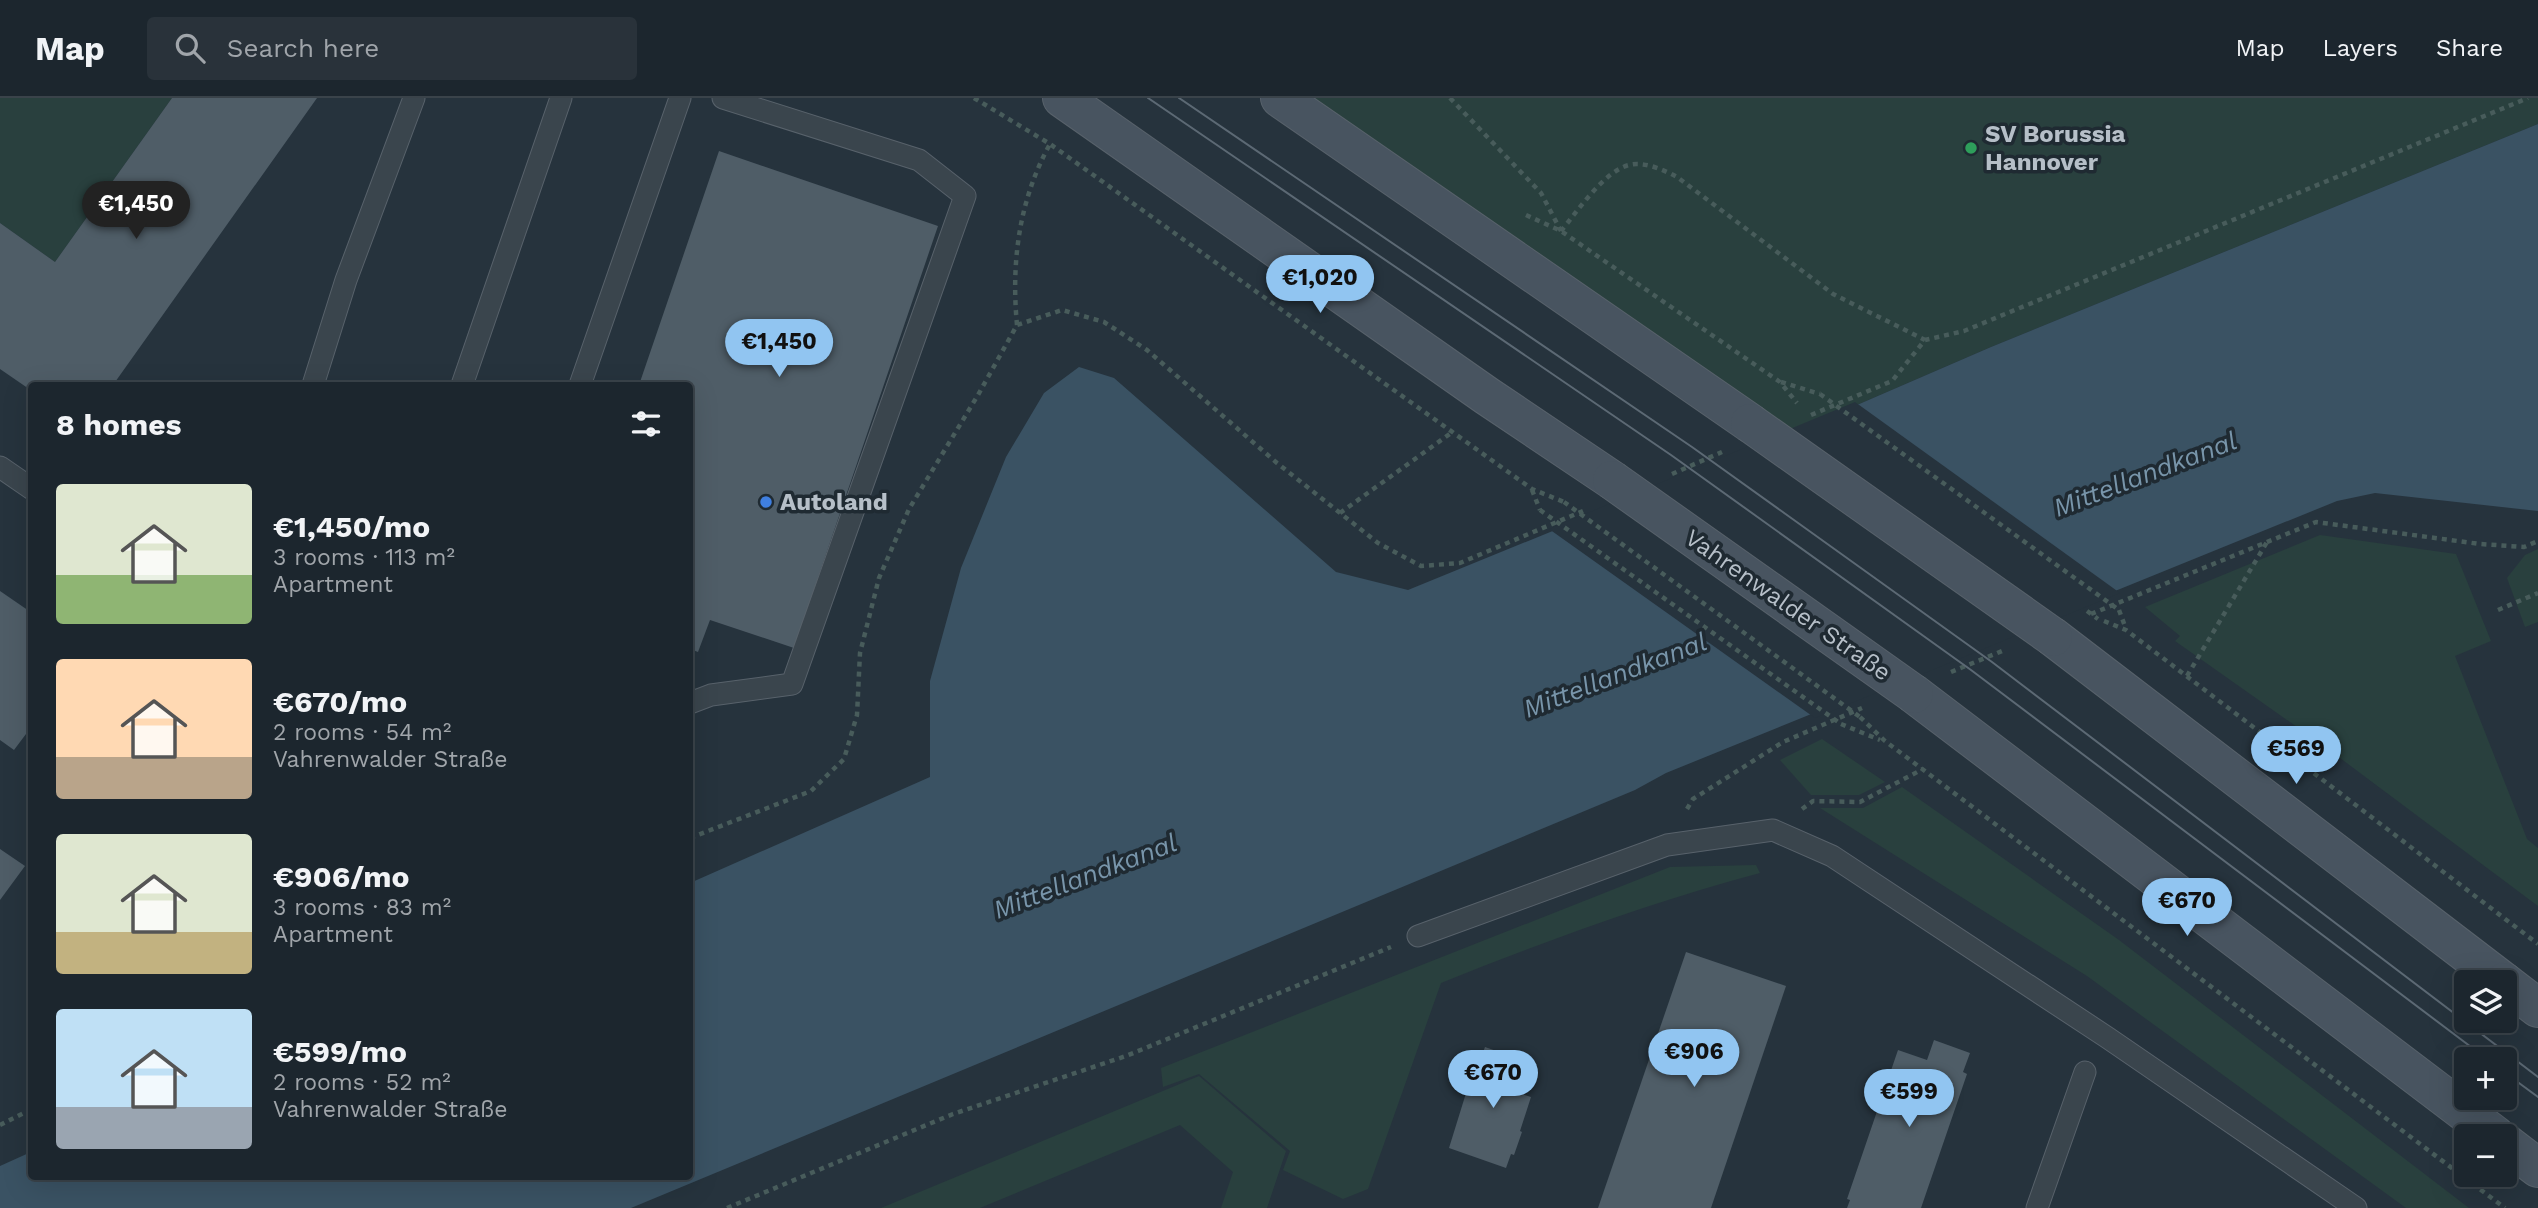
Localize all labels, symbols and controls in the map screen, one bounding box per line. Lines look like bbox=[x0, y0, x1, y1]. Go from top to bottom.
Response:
search box bbox=[147, 17, 637, 80]
text: Map bbox=[35, 29, 105, 68]
icon: search bbox=[171, 29, 209, 67]
text: Search here bbox=[227, 33, 379, 63]
text: Map bbox=[2236, 34, 2284, 62]
text: Layers bbox=[2322, 34, 2398, 62]
text: Share bbox=[2436, 34, 2503, 62]
place label: SV Borussia Hannover bbox=[1985, 120, 2125, 176]
marker: SV Borussia Hannover bbox=[1963, 140, 1979, 156]
pin: €1,450 bbox=[79, 181, 193, 241]
text: €1,450 bbox=[98, 190, 174, 217]
pin: €1,020 bbox=[1263, 256, 1377, 315]
text: €1,020 bbox=[1282, 264, 1358, 291]
pin: €1,450 bbox=[722, 320, 836, 379]
text: €1,450 bbox=[741, 328, 817, 355]
icon: filters bbox=[627, 405, 665, 443]
text: 8 homes bbox=[56, 407, 182, 442]
water label: Mittellandkanal bbox=[2049, 425, 2241, 523]
place label: Autoland bbox=[780, 488, 888, 516]
marker: Autoland bbox=[758, 494, 774, 510]
text: €1,450/mo bbox=[273, 509, 430, 544]
icon: home bbox=[112, 512, 196, 596]
street label: Vahrenwalder Straße bbox=[1680, 523, 1896, 687]
text: 3 rooms · 113 m² bbox=[273, 544, 455, 571]
text: Apartment bbox=[273, 571, 393, 598]
water label: Mittellandkanal bbox=[1519, 626, 1711, 724]
text: €670/mo bbox=[273, 684, 407, 719]
icon: home bbox=[112, 687, 196, 771]
text: 2 rooms · 54 m² bbox=[273, 719, 451, 746]
pin: €569 bbox=[2255, 726, 2337, 786]
text: €569 bbox=[2267, 735, 2325, 762]
text: Vahrenwalder Straße bbox=[273, 746, 507, 773]
water label: Mittellandkanal bbox=[989, 827, 1181, 925]
text: €906/mo bbox=[273, 859, 410, 894]
icon: home bbox=[112, 862, 196, 946]
pin: €670 bbox=[2146, 878, 2228, 938]
text: €670 bbox=[2158, 887, 2216, 914]
text: 3 rooms · 83 m² bbox=[273, 894, 451, 921]
text: Apartment bbox=[273, 921, 393, 948]
map controls bbox=[2454, 970, 2517, 1187]
button: layers bbox=[2454, 970, 2517, 1033]
pin: €906 bbox=[1653, 1030, 1735, 1089]
text: €599/mo bbox=[273, 1034, 407, 1069]
icon: home bbox=[112, 1037, 196, 1121]
text: €906 bbox=[1664, 1038, 1724, 1065]
button: + bbox=[2454, 1047, 2517, 1110]
pin: €670 bbox=[1452, 1051, 1534, 1110]
text: €670 bbox=[1464, 1059, 1522, 1086]
text: 2 rooms · 52 m² bbox=[273, 1069, 451, 1096]
pin: €599 bbox=[1868, 1070, 1950, 1129]
text: €599 bbox=[1880, 1078, 1938, 1105]
text: Vahrenwalder Straße bbox=[273, 1096, 507, 1123]
button: − bbox=[2454, 1124, 2517, 1187]

